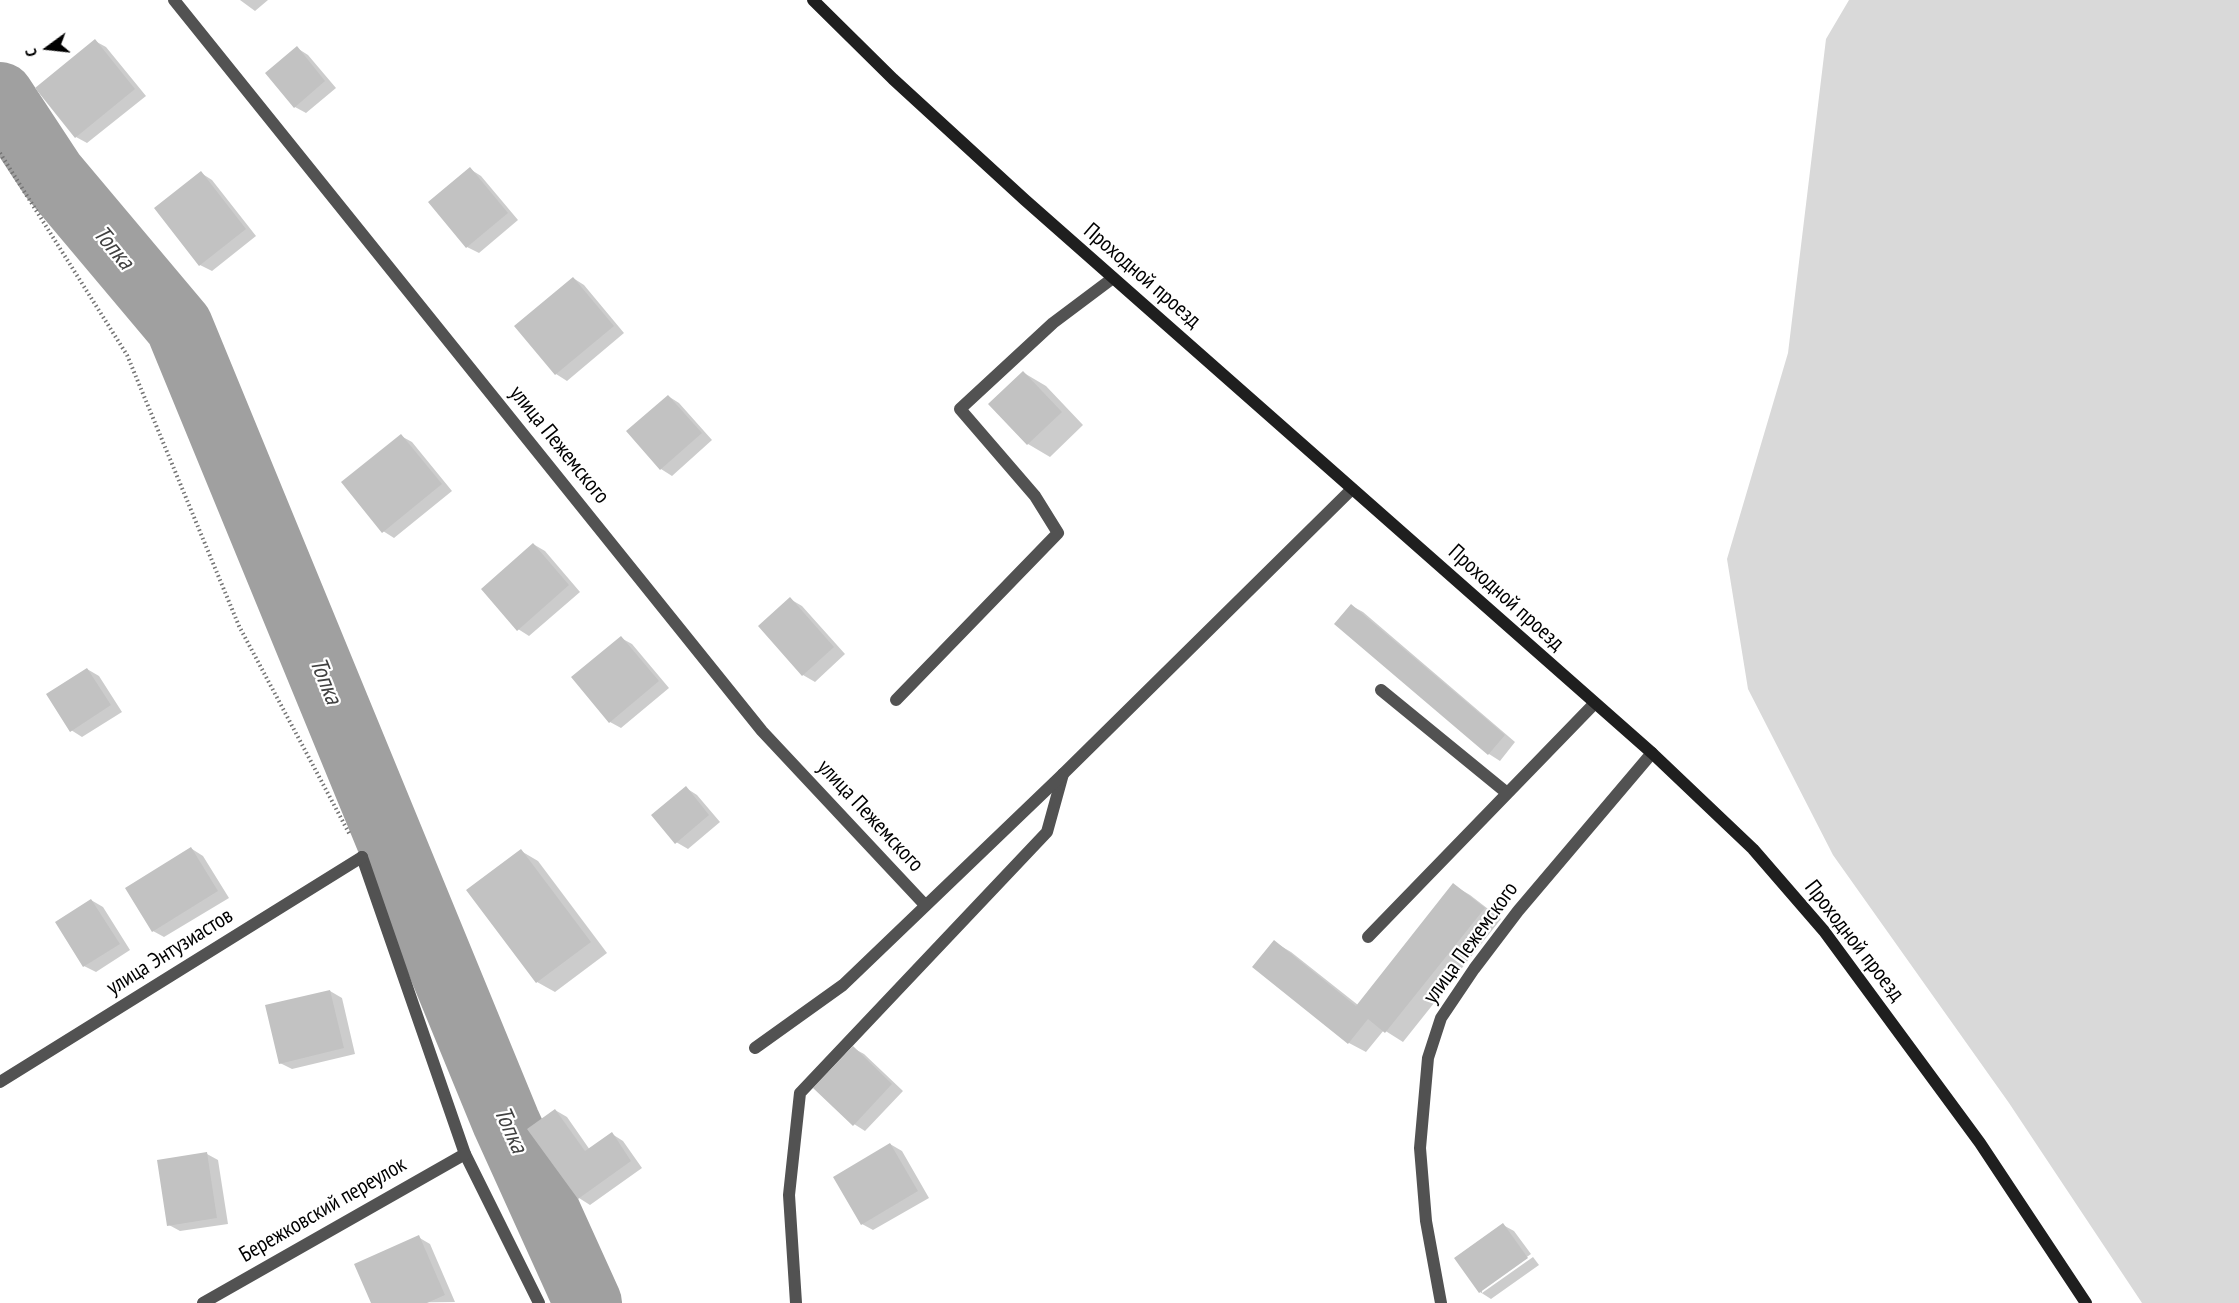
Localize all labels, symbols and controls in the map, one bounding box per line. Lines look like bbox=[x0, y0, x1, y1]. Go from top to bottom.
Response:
north arrow bbox=[18, 18, 78, 78]
text: С bbox=[20, 47, 41, 59]
street label: Проходной проезд bbox=[1078, 218, 1206, 334]
water label: Топка bbox=[87, 220, 139, 276]
street label: улица Пежемского bbox=[503, 381, 615, 509]
street label: Проходной проезд bbox=[1443, 539, 1569, 657]
water label: Топка bbox=[303, 653, 347, 709]
street label: улица Пежемского bbox=[811, 754, 929, 878]
street label: Проходной проезд bbox=[1798, 875, 1910, 1007]
street label: улица Пежемского bbox=[1418, 877, 1524, 1009]
street label: улица Энтузиастов bbox=[102, 903, 238, 1001]
water label: Топка bbox=[487, 1102, 533, 1158]
street label: Бережковский переулок bbox=[235, 1152, 411, 1268]

